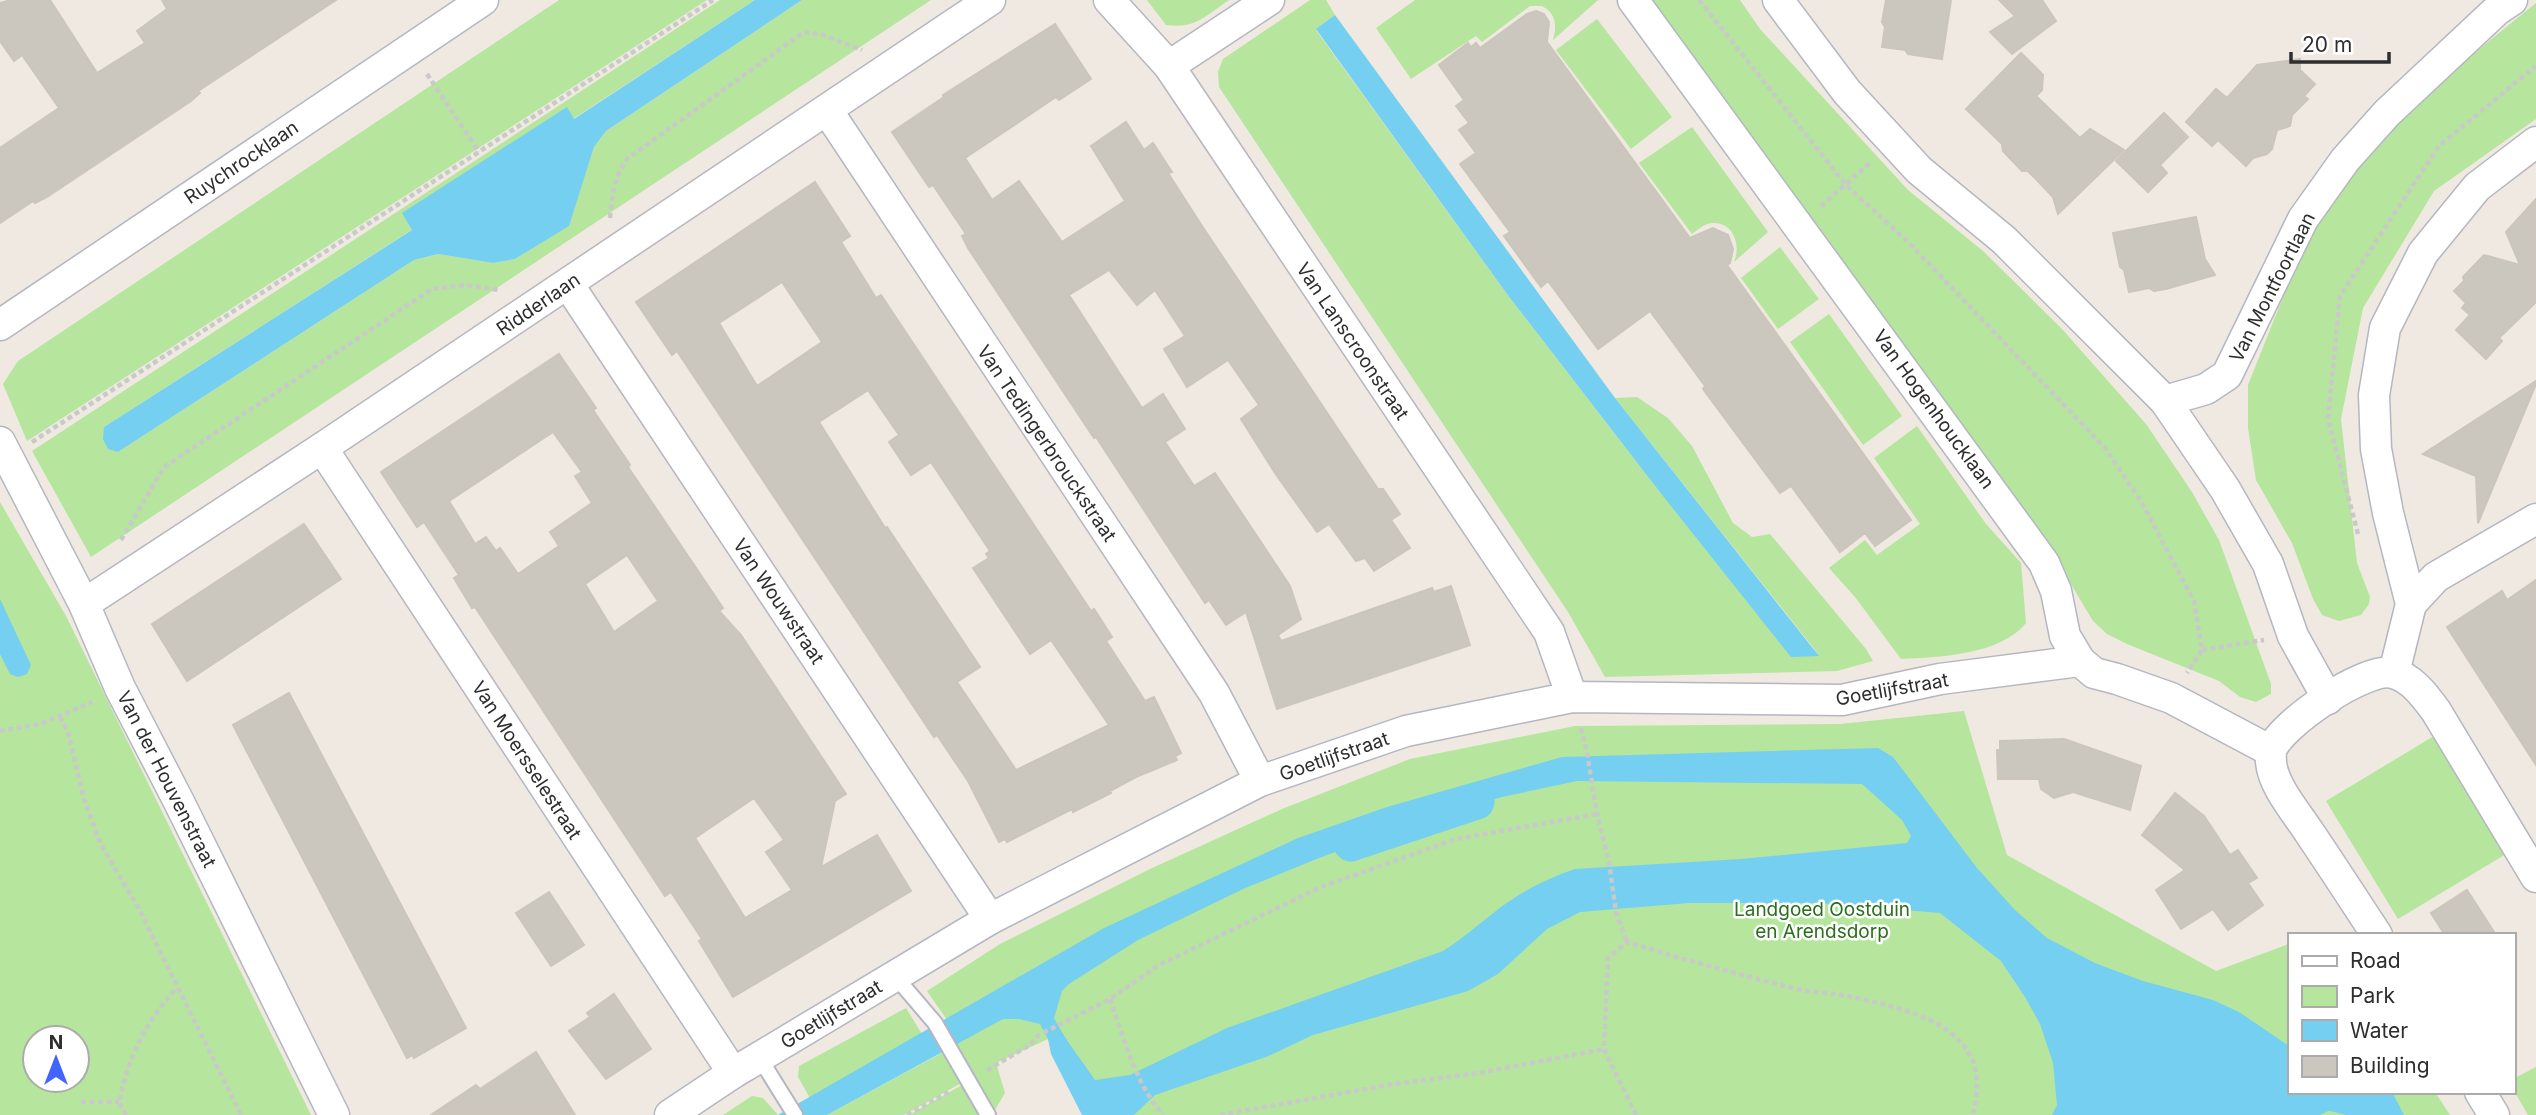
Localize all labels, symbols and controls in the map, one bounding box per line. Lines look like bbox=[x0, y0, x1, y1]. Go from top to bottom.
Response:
scale bar bbox=[2291, 21, 2389, 65]
text: 20 m bbox=[2302, 32, 2352, 57]
street label: Ruychrocklaan bbox=[180, 116, 303, 209]
street label: Van Montfoortlaan bbox=[2225, 208, 2320, 366]
street label: Van Lanscroonstraat bbox=[1291, 258, 1414, 424]
street label: Ridderlaan bbox=[492, 268, 584, 341]
street label: Van Hogenhoucklaan bbox=[1868, 325, 1999, 493]
street label: Van Tedingerbrouckstraat bbox=[972, 341, 1121, 546]
street label: Van Wouwstraat bbox=[728, 534, 829, 668]
street label: Goetlijfstraat bbox=[1834, 668, 1950, 711]
street label: Van Moersselestraat bbox=[467, 677, 586, 844]
street label: Van der Houvenstraat bbox=[112, 687, 221, 871]
street label: Goetlijfstraat bbox=[1276, 727, 1392, 786]
park label: Landgoed Oostduin en Arendsdorp bbox=[1734, 898, 1910, 943]
legend bbox=[2288, 933, 2515, 1094]
text: Road bbox=[2350, 948, 2401, 973]
street label: Goetlijfstraat bbox=[776, 975, 886, 1054]
text: Park bbox=[2350, 983, 2395, 1008]
text: Water bbox=[2350, 1018, 2408, 1043]
north arrow bbox=[21, 1024, 91, 1094]
text: N bbox=[49, 1031, 63, 1054]
text: Building bbox=[2350, 1053, 2430, 1078]

